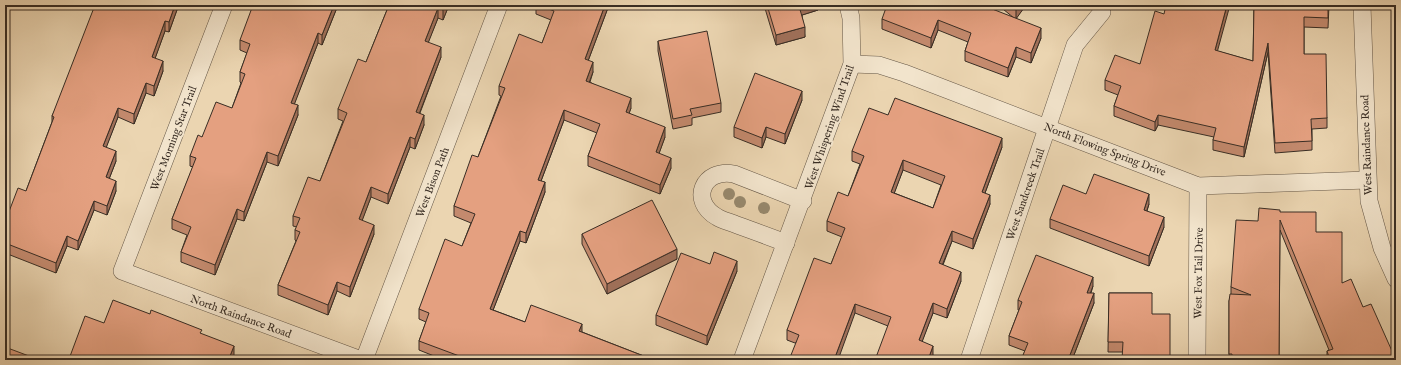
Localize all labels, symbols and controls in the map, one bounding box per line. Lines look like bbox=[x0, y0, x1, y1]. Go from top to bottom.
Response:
street label: West Whispering Wind Trail bbox=[802, 63, 858, 191]
street label: West Morning Star Trail bbox=[148, 84, 200, 193]
street label: West Raindance Road bbox=[1358, 94, 1376, 195]
street label: North Flowing Spring Drive bbox=[1042, 120, 1168, 180]
street label: West Bison Path bbox=[413, 145, 453, 219]
street label: West Sandcreek Trail bbox=[1004, 147, 1048, 242]
street label: West Fox Tail Drive bbox=[1191, 227, 1207, 319]
street label: North Raindance Road bbox=[188, 292, 293, 342]

